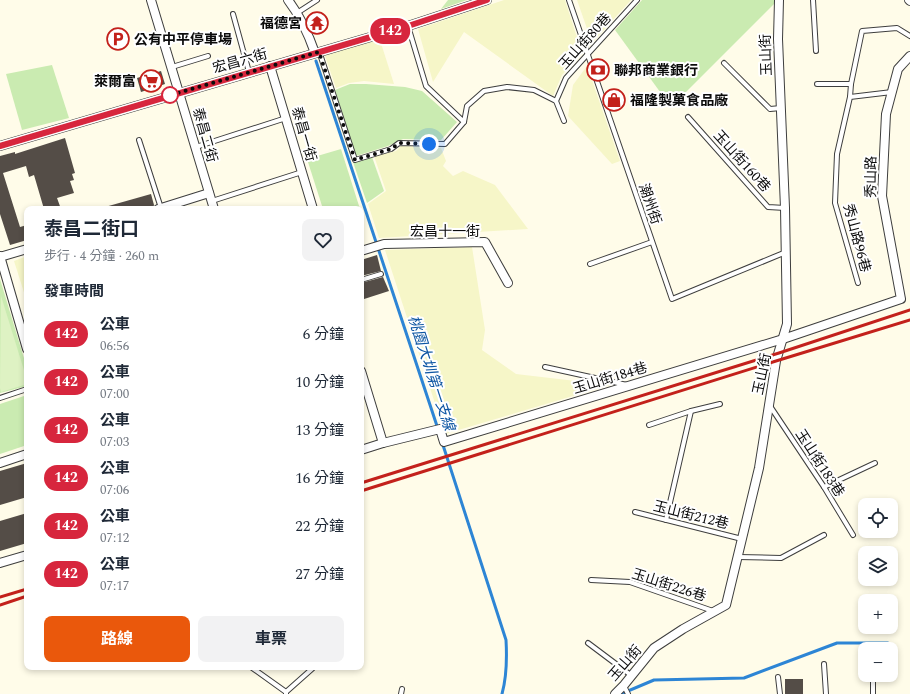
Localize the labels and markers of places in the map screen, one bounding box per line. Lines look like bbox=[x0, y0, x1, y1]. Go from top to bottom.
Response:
temple icon: 福德宮 bbox=[304, 10, 330, 36]
place label: 福德宮 bbox=[260, 13, 302, 34]
parking icon: 公有中平停車場 bbox=[105, 26, 131, 52]
place label: 公有中平停車場 bbox=[134, 29, 232, 50]
bank icon: 聯邦商業銀行 bbox=[585, 57, 611, 83]
place label: 聯邦商業銀行 bbox=[614, 60, 698, 81]
supermarket icon: 萊爾富 bbox=[138, 68, 164, 94]
place label: 萊爾富 bbox=[94, 71, 136, 92]
unlabelled marker bbox=[161, 86, 179, 104]
shop icon: 福隆製菓食品廠 bbox=[601, 87, 627, 113]
place label: 福隆製菓食品廠 bbox=[630, 90, 728, 111]

